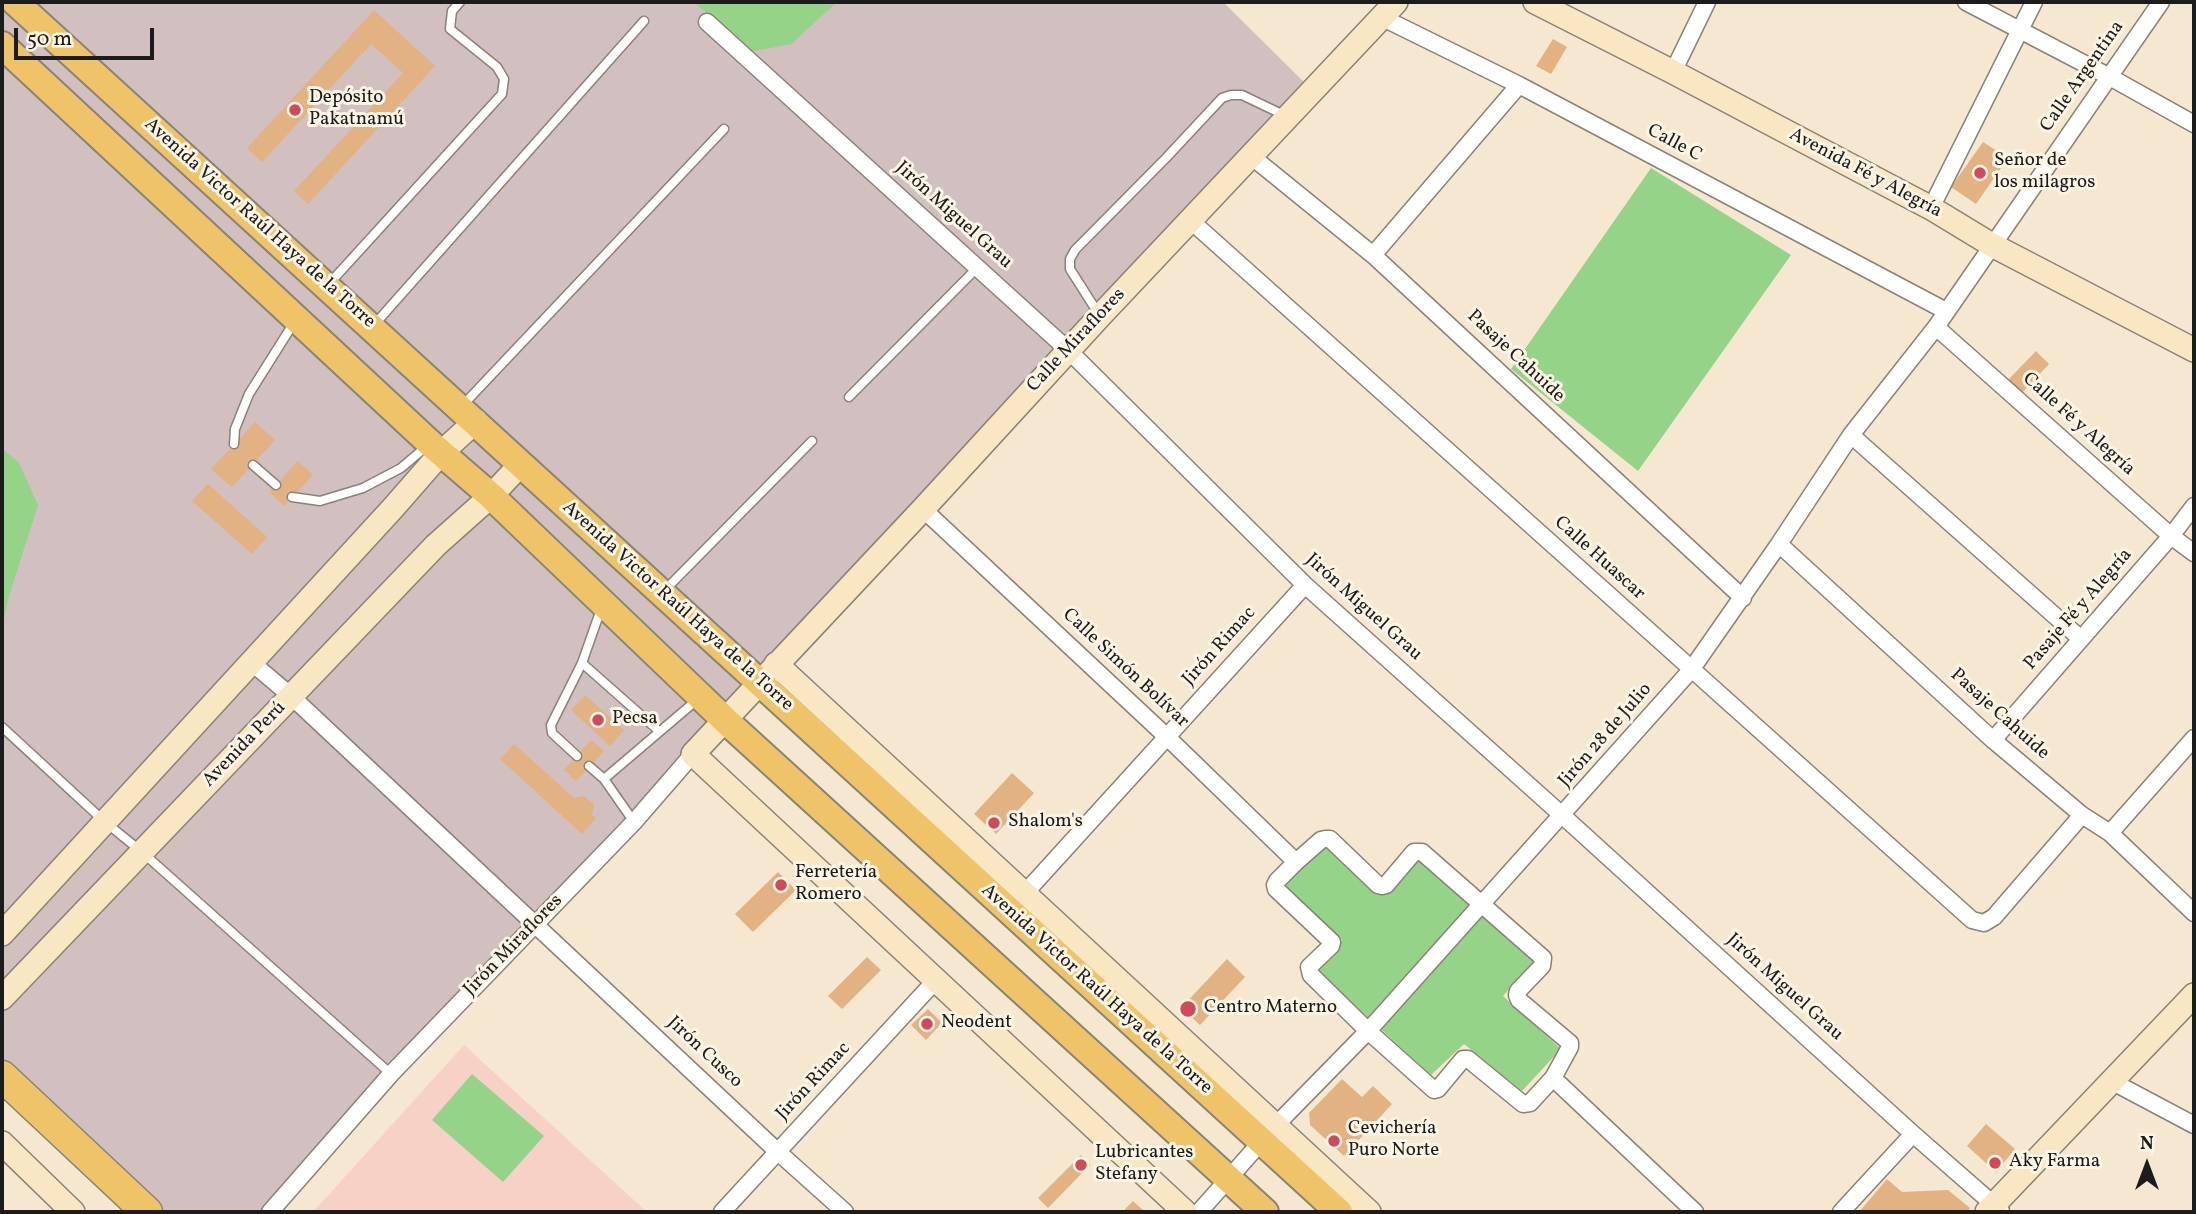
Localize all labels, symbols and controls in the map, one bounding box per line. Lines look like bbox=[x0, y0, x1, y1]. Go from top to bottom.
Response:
scale bar bbox=[18, 14, 158, 58]
street label: Calle Argentina bbox=[2036, 17, 2130, 137]
text: 50 m bbox=[27, 25, 72, 54]
place label: Depósito Pakatnamú bbox=[309, 88, 404, 132]
marker: Depósito Pakatnamú bbox=[287, 102, 303, 118]
street label: Avenida Victor Raúl Haya de la Torre bbox=[139, 114, 379, 334]
street label: Calle C bbox=[1643, 120, 1705, 168]
street label: Avenida Fé y Alegría bbox=[1785, 124, 1945, 224]
place label: Señor de los milagros bbox=[1994, 151, 2095, 195]
street label: Jirón Miguel Grau bbox=[890, 158, 1016, 274]
marker: Señor de los milagros bbox=[1972, 165, 1988, 181]
street label: Calle Miraflores bbox=[1023, 284, 1131, 398]
street label: Pasaje Cahuide bbox=[1461, 306, 1569, 408]
street label: Calle Fé y Alegría bbox=[2017, 369, 2139, 481]
street label: Avenida Victor Raúl Haya de la Torre bbox=[557, 497, 797, 717]
street label: Calle Huascar bbox=[1549, 512, 1649, 606]
street label: Pasaje Fé y Alegría bbox=[2020, 544, 2138, 676]
street label: Jirón Miguel Grau bbox=[1300, 550, 1426, 666]
street label: Jirón Rimac bbox=[1179, 603, 1261, 691]
street label: Calle Simón Bolívar bbox=[1057, 604, 1193, 734]
street label: Pasaje Cahuide bbox=[1945, 664, 2053, 766]
street label: Jirón 28 de Julio bbox=[1554, 679, 1658, 793]
street label: Avenida Perú bbox=[198, 697, 292, 793]
place label: Pecsa bbox=[612, 709, 658, 731]
marker: Pecsa bbox=[590, 712, 606, 728]
place label: Shalom's bbox=[1008, 812, 1083, 834]
marker: Shalom's bbox=[986, 815, 1002, 831]
place label: Ferretería Romero bbox=[795, 863, 877, 907]
marker: Ferretería Romero bbox=[773, 877, 789, 893]
street label: Avenida Victor Raúl Haya de la Torre bbox=[976, 880, 1216, 1100]
street label: Jirón Miraflores bbox=[460, 890, 568, 1002]
street label: Jirón Miguel Grau bbox=[1721, 930, 1847, 1046]
place label: Centro Materno bbox=[1204, 998, 1337, 1020]
marker: Centro Materno bbox=[1178, 999, 1198, 1019]
street label: Jirón Cusco bbox=[661, 1012, 747, 1094]
place label: Neodent bbox=[941, 1013, 1012, 1035]
marker: Neodent bbox=[919, 1016, 935, 1032]
street label: Jirón Rimac bbox=[772, 1038, 856, 1126]
place label: Cevichería Puro Norte bbox=[1348, 1119, 1439, 1163]
north arrow bbox=[2112, 1130, 2182, 1200]
text: N bbox=[2140, 1131, 2154, 1157]
marker: Cevichería Puro Norte bbox=[1326, 1133, 1342, 1149]
place label: Lubricantes Stefany bbox=[1095, 1143, 1193, 1187]
place label: Aky Farma bbox=[2009, 1152, 2100, 1174]
marker: Aky Farma bbox=[1987, 1155, 2003, 1171]
marker: Lubricantes Stefany bbox=[1073, 1157, 1089, 1173]

